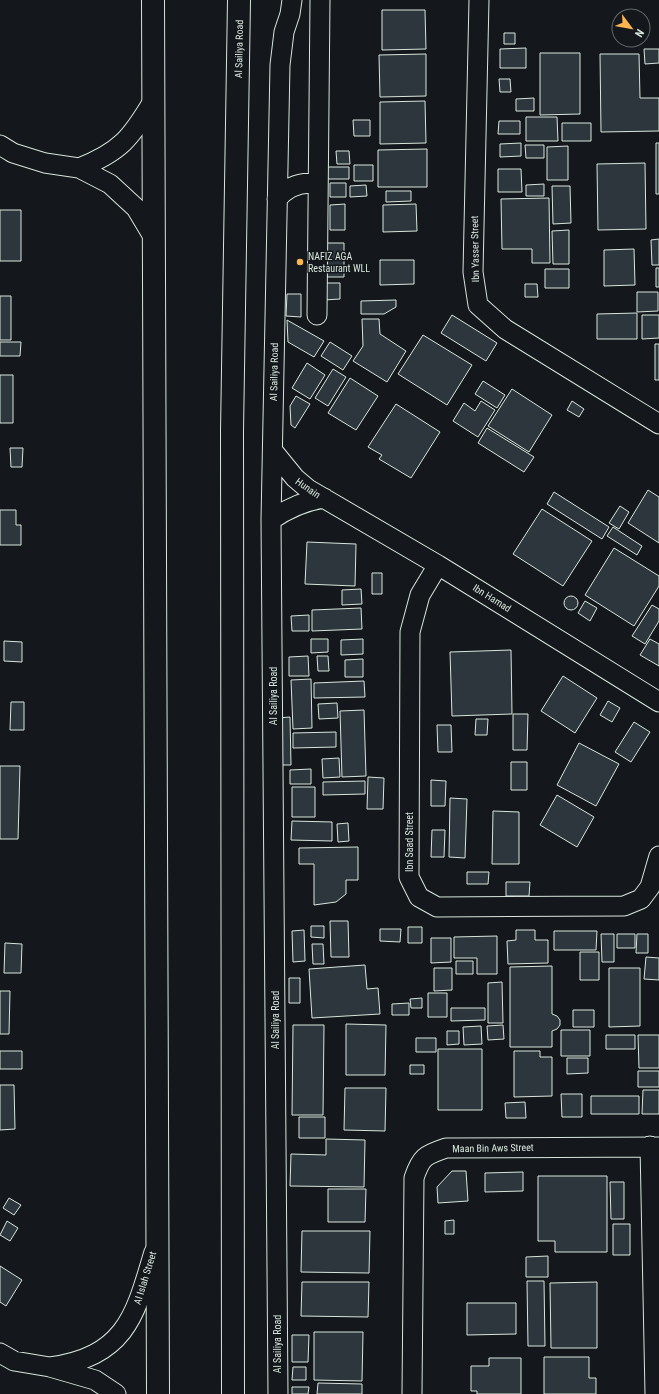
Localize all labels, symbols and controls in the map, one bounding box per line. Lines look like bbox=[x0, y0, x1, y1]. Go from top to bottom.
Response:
north arrow bbox=[611, 8, 651, 48]
street label: Al Sailiya Road bbox=[233, 20, 245, 78]
text: N bbox=[632, 27, 646, 40]
street label: Ibn Yasser Street bbox=[469, 215, 481, 283]
place label: NAFIZ AGA Restaurant WLL bbox=[308, 251, 370, 274]
marker: NAFIZ AGA Restaurant WLL bbox=[295, 257, 305, 267]
street label: Al Sailiya Road bbox=[268, 343, 280, 401]
street label: Hunain bbox=[293, 476, 323, 501]
street label: Ibn Hamad bbox=[471, 582, 513, 614]
street label: Al Sailiya Road bbox=[268, 667, 279, 725]
street label: Ibn Saad Street bbox=[404, 812, 415, 872]
street label: Al Sailiya Road bbox=[270, 991, 281, 1049]
street label: Maan Bin Aws Street bbox=[452, 1142, 534, 1154]
street label: Al Islah Street bbox=[132, 1250, 158, 1306]
street label: Al Sailiya Road bbox=[272, 1315, 283, 1373]

